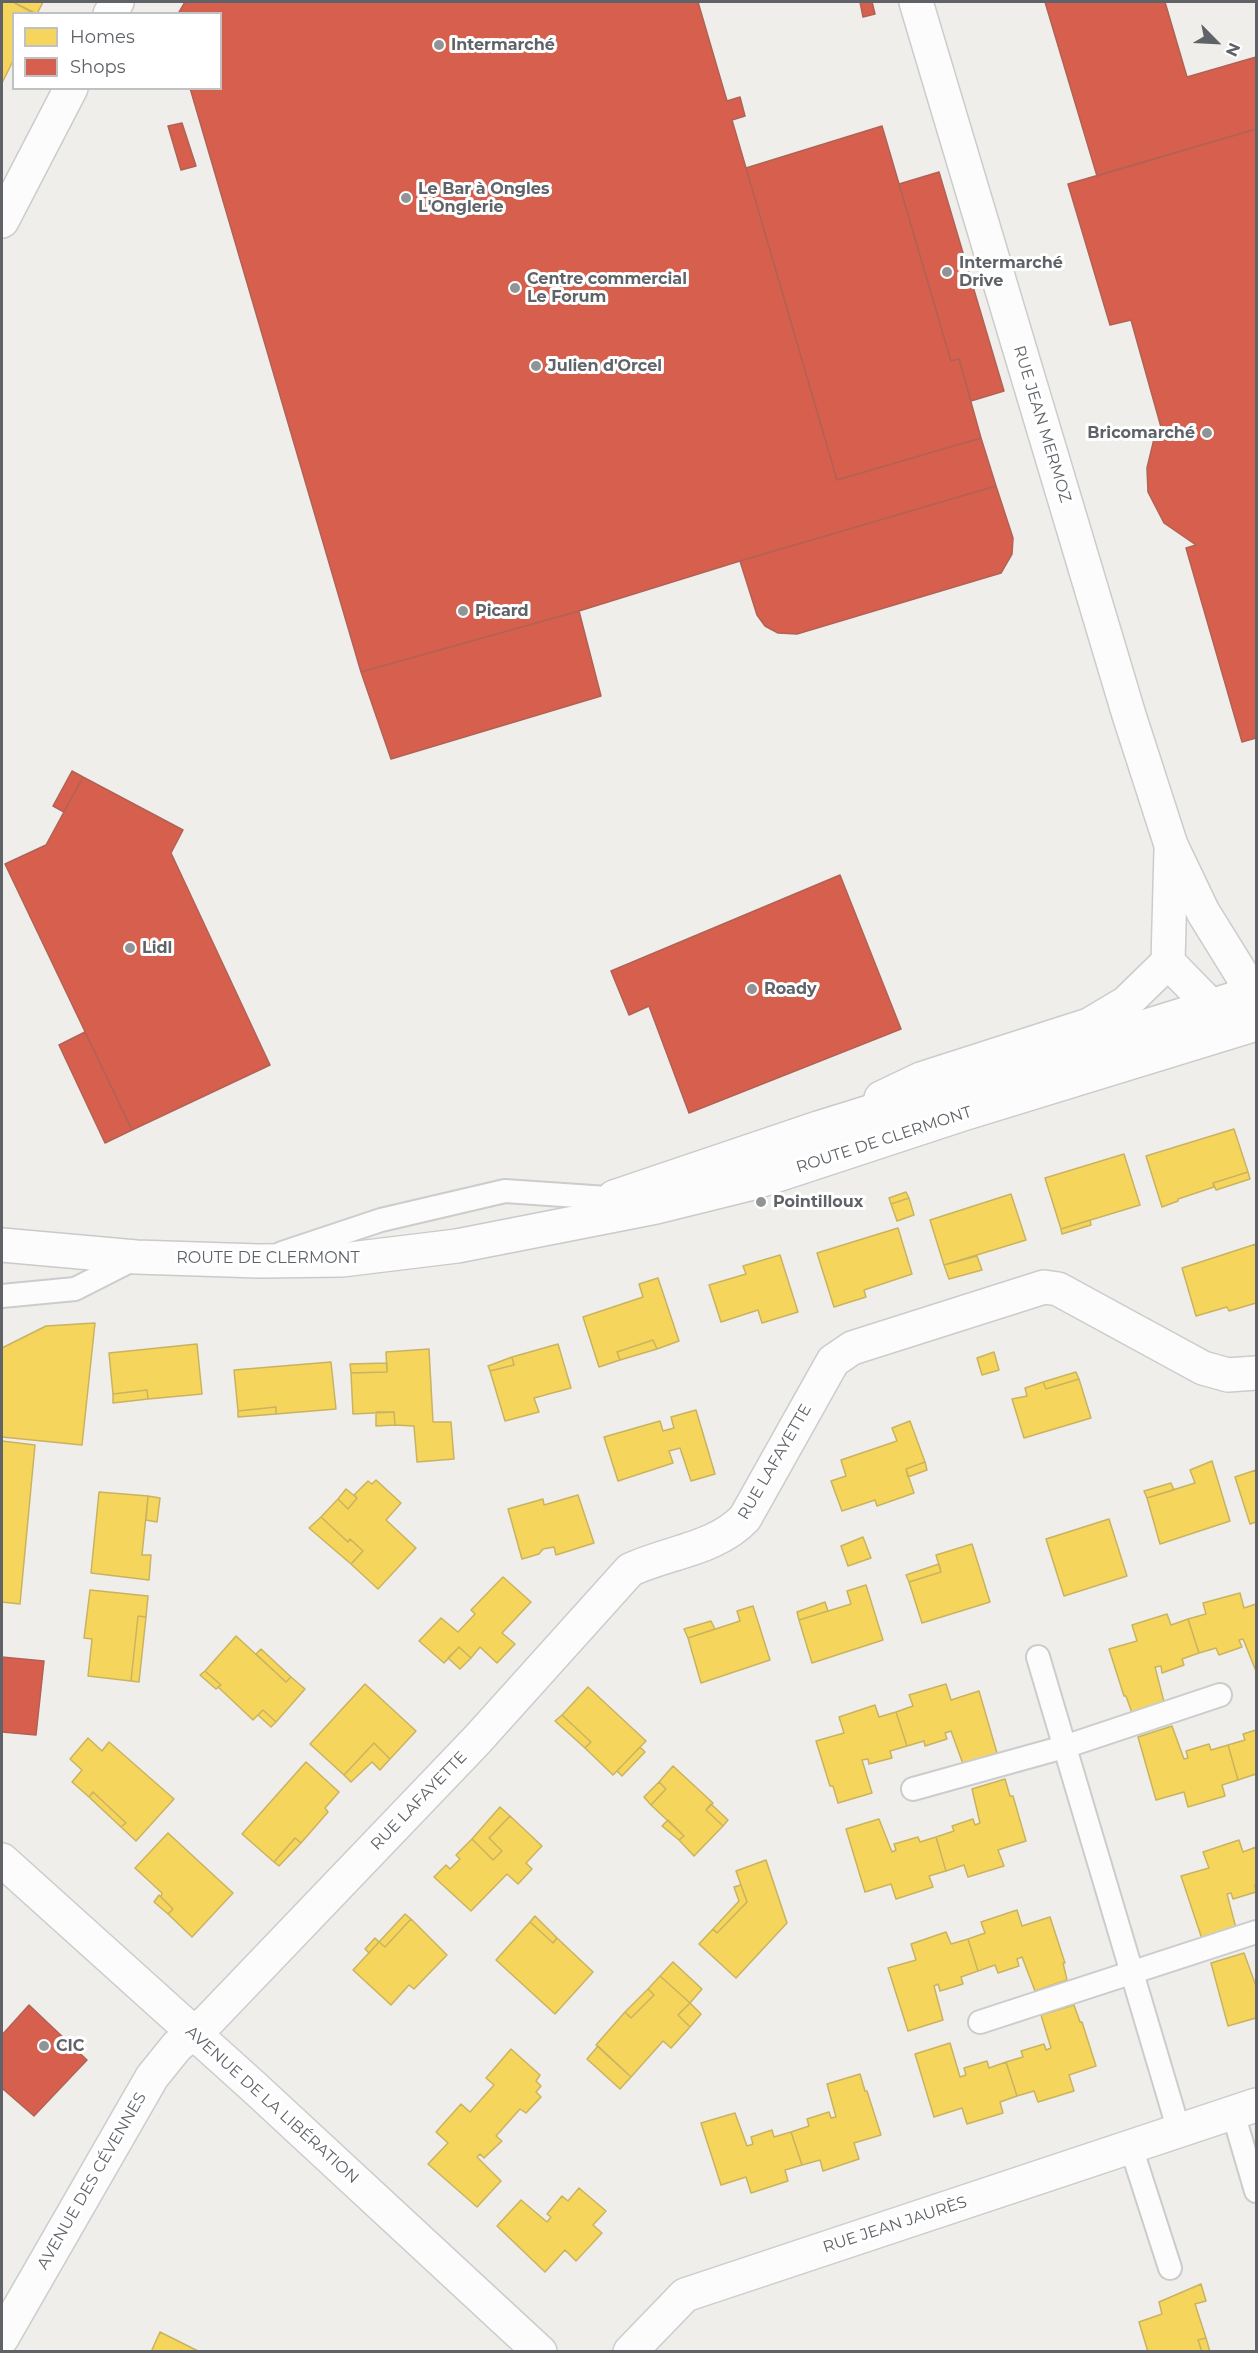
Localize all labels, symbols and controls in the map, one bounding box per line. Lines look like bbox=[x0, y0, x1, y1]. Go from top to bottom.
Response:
legend bbox=[12, 12, 222, 90]
north arrow bbox=[1186, 12, 1246, 72]
text: Homes bbox=[70, 26, 135, 48]
place label: Intermarché bbox=[451, 35, 555, 55]
marker: Intermarché bbox=[432, 38, 446, 52]
text: N bbox=[1222, 40, 1244, 59]
text: Shops bbox=[70, 56, 126, 78]
place label: Le Bar à Ongles L'Onglerie bbox=[418, 179, 549, 217]
marker: Le Bar à Ongles L'Onglerie bbox=[399, 191, 413, 205]
place label: Intermarché Drive bbox=[959, 253, 1063, 291]
marker: Intermarché Drive bbox=[940, 265, 954, 279]
place label: Centre commercial Le Forum bbox=[527, 269, 687, 307]
marker: Centre commercial Le Forum bbox=[508, 281, 522, 295]
street label: RUE JEAN MERMOZ bbox=[1009, 343, 1075, 505]
place label: Julien d'Orcel bbox=[548, 356, 662, 376]
marker: Julien d'Orcel bbox=[529, 359, 543, 373]
place label: Bricomarché bbox=[1087, 423, 1195, 443]
marker: Bricomarché bbox=[1200, 426, 1214, 440]
place label: Picard bbox=[475, 601, 529, 621]
marker: Picard bbox=[456, 604, 470, 618]
place label: Lidl bbox=[142, 938, 172, 958]
marker: Lidl bbox=[123, 941, 137, 955]
place label: Roady bbox=[764, 979, 817, 999]
marker: Roady bbox=[745, 982, 759, 996]
street label: ROUTE DE CLERMONT bbox=[794, 1103, 974, 1177]
place label: Pointilloux bbox=[773, 1192, 863, 1212]
marker: Pointilloux bbox=[754, 1195, 768, 1209]
street label: ROUTE DE CLERMONT bbox=[176, 1248, 360, 1268]
street label: RUE LAFAYETTE bbox=[734, 1401, 816, 1523]
street label: RUE LAFAYETTE bbox=[367, 1747, 471, 1855]
street label: AVENUE DE LA LIBÉRATION bbox=[182, 2022, 362, 2188]
place label: CIC bbox=[56, 2036, 84, 2056]
marker: CIC bbox=[37, 2039, 51, 2053]
street label: AVENUE DES CÉVENNES bbox=[33, 2089, 151, 2273]
street label: RUE JEAN JAURÈS bbox=[821, 2193, 969, 2257]

